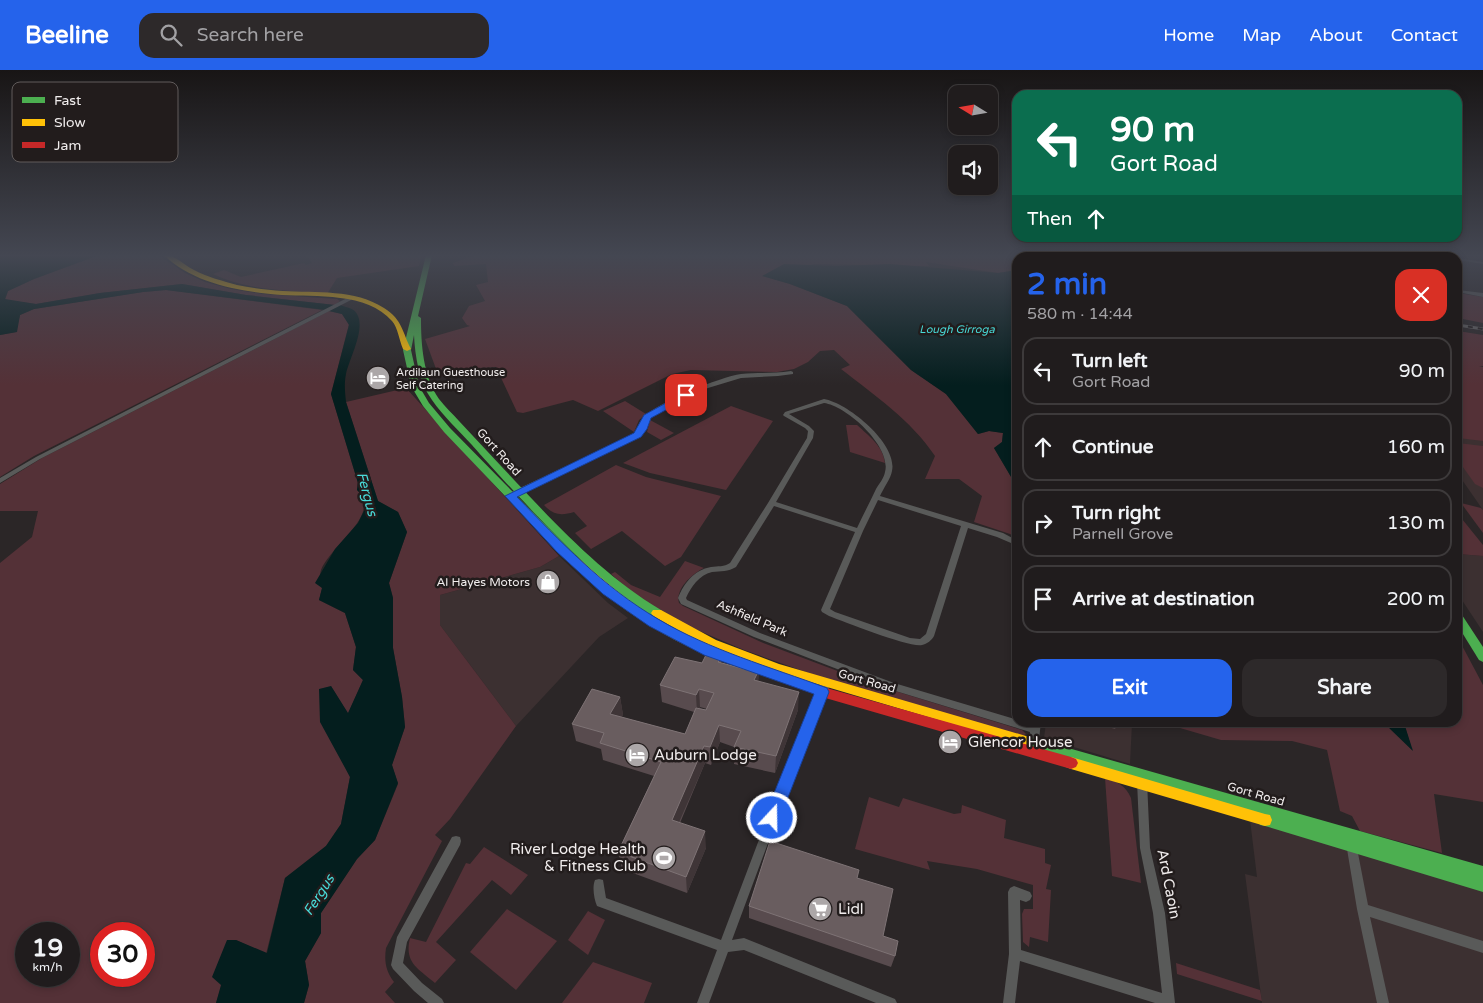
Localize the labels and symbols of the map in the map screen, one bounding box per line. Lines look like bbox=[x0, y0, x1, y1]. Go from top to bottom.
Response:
legend bbox=[12, 82, 178, 162]
north arrow bbox=[948, 85, 998, 135]
text: Fast bbox=[54, 92, 82, 109]
text: Slow bbox=[54, 114, 86, 131]
text: Jam bbox=[54, 137, 81, 154]
water label: Lough Girroga bbox=[919, 323, 995, 336]
hotel icon: Ardilaun Guesthouse Self Catering bbox=[365, 365, 391, 391]
place label: Ardilaun Guesthouse Self Catering bbox=[396, 366, 505, 392]
pin bbox=[665, 374, 707, 416]
street label: Gort Road bbox=[474, 425, 524, 479]
water label: Fergus bbox=[353, 470, 381, 519]
shop icon: Al Hayes Motors bbox=[535, 569, 561, 595]
place label: Al Hayes Motors bbox=[436, 575, 530, 589]
street label: Ashfield Park bbox=[714, 597, 790, 639]
street label: Gort Road bbox=[837, 666, 897, 696]
hotel icon: Glencor House bbox=[937, 729, 963, 755]
place label: Glencor House bbox=[968, 733, 1072, 751]
hotel icon: Auburn Lodge bbox=[624, 742, 650, 768]
place label: Auburn Lodge bbox=[654, 746, 757, 764]
street label: Gort Road bbox=[1226, 779, 1286, 809]
position arrow bbox=[745, 791, 797, 843]
place label: River Lodge Health & Fitness Club bbox=[510, 840, 646, 875]
sports icon: River Lodge Health & Fitness Club bbox=[651, 845, 677, 871]
street label: Ard Caoin bbox=[1153, 848, 1185, 920]
water label: Fergus bbox=[300, 870, 339, 919]
supermarket icon: Lidl bbox=[807, 896, 833, 922]
place label: Lidl bbox=[838, 900, 864, 918]
speed limit sign: 30 bbox=[90, 922, 155, 987]

